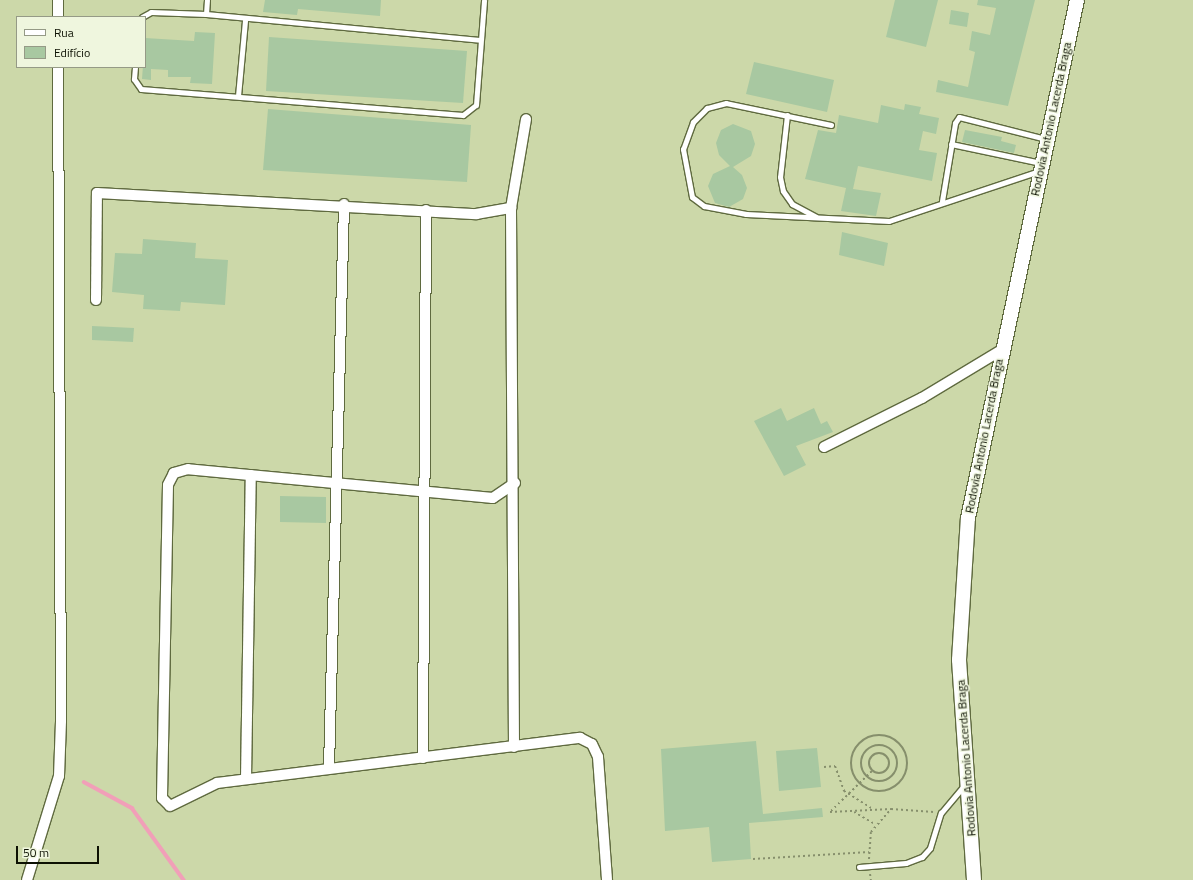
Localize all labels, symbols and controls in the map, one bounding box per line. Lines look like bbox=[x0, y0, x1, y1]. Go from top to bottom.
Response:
legend bbox=[16, 16, 146, 68]
text: Rua bbox=[54, 23, 74, 42]
street label: Rodovia Antonio Lacerda Braga bbox=[1028, 41, 1074, 197]
text: Edifício bbox=[54, 43, 90, 62]
street label: Rodovia Antonio Lacerda Braga bbox=[962, 358, 1006, 514]
street label: Rodovia Antonio Lacerda Braga bbox=[953, 679, 979, 837]
scale bar bbox=[18, 838, 101, 864]
text: 50 m bbox=[23, 843, 49, 862]

